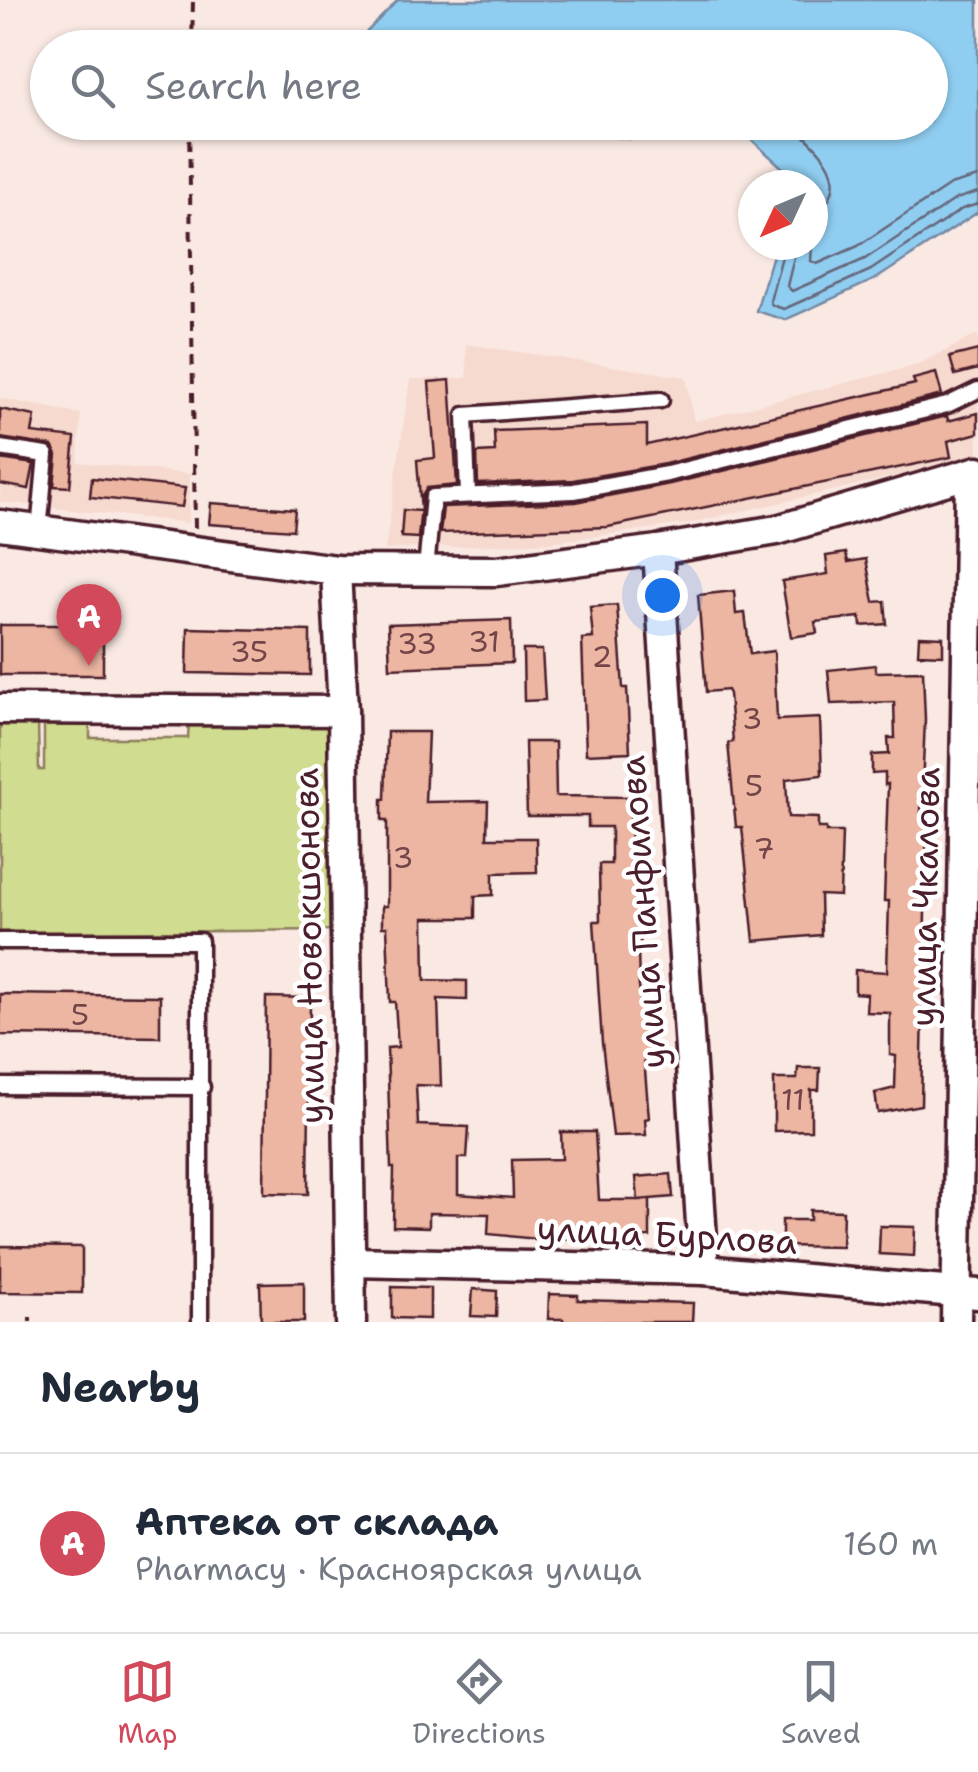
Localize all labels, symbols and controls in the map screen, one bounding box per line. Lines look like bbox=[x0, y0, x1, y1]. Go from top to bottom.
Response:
search box bbox=[30, 30, 948, 140]
icon: search bbox=[65, 58, 120, 113]
text: Search here bbox=[145, 60, 362, 111]
north arrow bbox=[738, 170, 828, 260]
your location bbox=[637, 570, 688, 621]
pin: A bbox=[56, 584, 122, 666]
house number: 31 bbox=[468, 621, 500, 662]
house number: 33 bbox=[397, 623, 437, 664]
house number: 35 bbox=[230, 631, 268, 672]
house number: 2 bbox=[592, 636, 613, 677]
house number: 3 bbox=[742, 698, 763, 739]
street label: улица Панфилова bbox=[608, 754, 677, 1070]
house number: 5 bbox=[745, 765, 763, 806]
street label: улица Новокшонова bbox=[282, 767, 335, 1124]
street label: улица Чкалова bbox=[899, 767, 950, 1027]
house number: 7 bbox=[754, 828, 775, 869]
house number: 3 bbox=[393, 837, 414, 878]
house number: 5 bbox=[71, 994, 89, 1035]
house number: 11 bbox=[781, 1079, 805, 1120]
street label: улица Бурлова bbox=[536, 1204, 799, 1265]
text: Nearby bbox=[40, 1359, 200, 1415]
text: Аптека от склада bbox=[135, 1496, 499, 1547]
text: A bbox=[60, 1522, 85, 1565]
text: 160 m bbox=[843, 1522, 938, 1565]
text: Pharmacy · Красноярская улица bbox=[135, 1547, 642, 1590]
tab: Map bbox=[118, 1654, 177, 1752]
tab: Directions bbox=[412, 1654, 546, 1752]
tab: Saved bbox=[781, 1654, 860, 1752]

